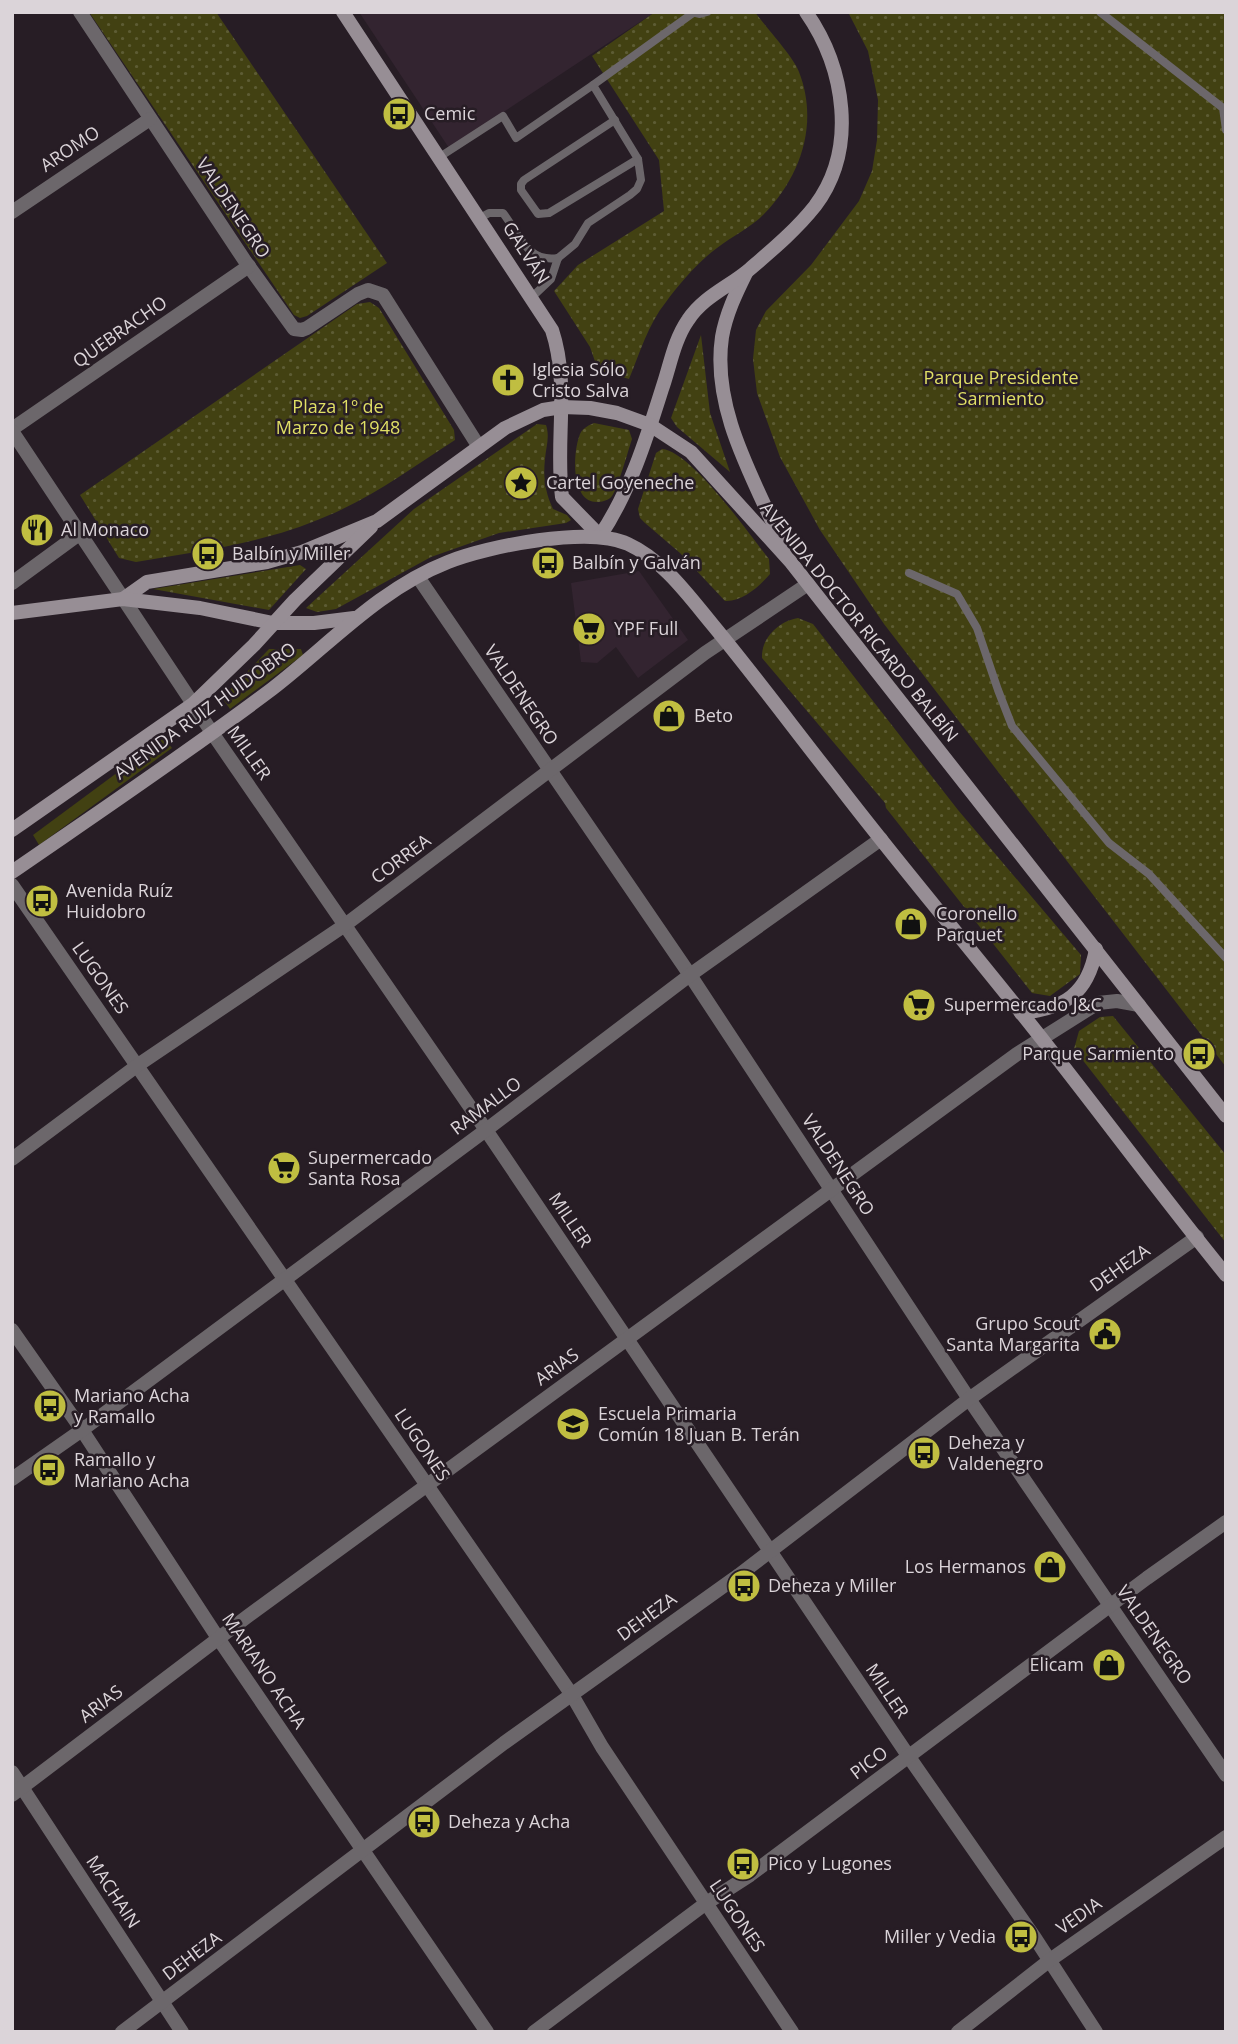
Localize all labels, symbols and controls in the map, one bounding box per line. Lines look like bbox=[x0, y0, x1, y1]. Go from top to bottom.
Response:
bus stop icon: Cemic bbox=[380, 95, 418, 133]
place label: Cemic bbox=[424, 101, 476, 125]
street label: AROMO bbox=[35, 120, 104, 177]
street label: VALDENEGRO bbox=[191, 153, 276, 262]
street label: GALVÁN bbox=[498, 217, 556, 288]
street label: QUEBRACHO bbox=[68, 290, 171, 373]
place label: Iglesia Sólo Cristo Salva bbox=[532, 357, 629, 402]
church icon: Iglesia Sólo Cristo Salva bbox=[489, 361, 527, 399]
park label: Parque Presidente Sarmiento bbox=[923, 365, 1079, 410]
park label: Plaza 1º de Marzo de 1948 bbox=[276, 394, 400, 439]
place icon: Cartel Goyeneche bbox=[502, 464, 540, 502]
place label: Cartel Goyeneche bbox=[546, 470, 694, 494]
street label: AVENIDA DOCTOR RICARDO BALBÍN bbox=[755, 496, 964, 746]
restaurant icon: Al Monaco bbox=[18, 511, 56, 549]
place label: Al Monaco bbox=[61, 517, 149, 541]
bus stop icon: Balbín y Miller bbox=[189, 535, 227, 573]
place label: Balbín y Miller bbox=[232, 541, 351, 565]
bus stop icon: Balbín y Galván bbox=[529, 544, 567, 582]
place label: Balbín y Galván bbox=[572, 550, 701, 574]
supermarket icon: YPF Full bbox=[570, 610, 608, 648]
place label: YPF Full bbox=[614, 616, 678, 640]
street label: AVENIDA RUIZ HUIDOBRO bbox=[109, 636, 300, 784]
street label: VALDENEGRO bbox=[479, 640, 564, 749]
shop icon: Beto bbox=[650, 697, 688, 735]
place label: Beto bbox=[694, 703, 733, 727]
street label: MILLER bbox=[222, 721, 277, 784]
street label: CORREA bbox=[366, 828, 436, 889]
place label: Avenida Ruíz Huidobro bbox=[66, 878, 173, 923]
bus stop icon: Avenida Ruíz Huidobro bbox=[23, 882, 61, 920]
place label: Coronello Parquet bbox=[936, 901, 1017, 946]
shop icon: Coronello Parquet bbox=[892, 905, 930, 943]
street label: LUGONES bbox=[67, 937, 135, 1018]
supermarket icon: Supermercado J&C bbox=[900, 986, 938, 1024]
place label: Supermercado J&C bbox=[944, 992, 1102, 1016]
bus stop icon: Parque Sarmiento bbox=[1180, 1035, 1218, 1073]
place label: Parque Sarmiento bbox=[1022, 1041, 1174, 1065]
street label: RAMALLO bbox=[445, 1071, 526, 1140]
street label: VALDENEGRO bbox=[797, 1109, 881, 1220]
place label: Supermercado Santa Rosa bbox=[308, 1145, 432, 1190]
supermarket icon: Supermercado Santa Rosa bbox=[265, 1149, 303, 1187]
street label: MILLER bbox=[544, 1187, 598, 1251]
street label: DEHEZA bbox=[1085, 1237, 1155, 1297]
place label: Grupo Scout Santa Margarita bbox=[946, 1311, 1080, 1356]
public building icon: Grupo Scout Santa Margarita bbox=[1086, 1315, 1124, 1353]
street label: ARIAS bbox=[530, 1342, 583, 1390]
place label: Mariano Acha y Ramallo bbox=[74, 1383, 190, 1428]
bus stop icon: Mariano Acha y Ramallo bbox=[31, 1387, 69, 1425]
place label: Escuela Primaria Común 18 Juan B. Terán bbox=[598, 1401, 800, 1446]
street label: LUGONES bbox=[390, 1403, 456, 1486]
school or university icon: Escuela Primaria Común 18 Juan B. Terán bbox=[554, 1405, 592, 1443]
place label: Deheza y Valdenegro bbox=[948, 1430, 1044, 1475]
bus stop icon: Deheza y Valdenegro bbox=[905, 1434, 943, 1472]
place label: Ramallo y Mariano Acha bbox=[74, 1447, 190, 1492]
bus stop icon: Ramallo y Mariano Acha bbox=[30, 1451, 68, 1489]
shop icon: Los Hermanos bbox=[1031, 1548, 1069, 1586]
place label: Los Hermanos bbox=[905, 1554, 1026, 1578]
bus stop icon: Deheza y Miller bbox=[725, 1567, 763, 1605]
place label: Deheza y Miller bbox=[768, 1573, 897, 1597]
street label: VALDENEGRO bbox=[1112, 1580, 1198, 1689]
street label: DEHEZA bbox=[612, 1586, 681, 1646]
street label: MARIANO ACHA bbox=[217, 1608, 313, 1733]
shop icon: Elicam bbox=[1090, 1646, 1128, 1684]
place label: Elicam bbox=[1030, 1652, 1084, 1676]
street label: MILLER bbox=[861, 1658, 915, 1722]
street label: ARIAS bbox=[74, 1679, 127, 1727]
street label: PICO bbox=[845, 1740, 892, 1784]
bus stop icon: Deheza y Acha bbox=[405, 1803, 443, 1841]
place label: Deheza y Acha bbox=[448, 1809, 570, 1833]
bus stop icon: Pico y Lugones bbox=[724, 1845, 762, 1883]
street label: MACHAIN bbox=[81, 1850, 146, 1932]
place label: Pico y Lugones bbox=[768, 1851, 892, 1875]
street label: LUGONES bbox=[705, 1874, 771, 1957]
street label: VEDIA bbox=[1051, 1891, 1106, 1939]
bus stop icon: Miller y Vedia bbox=[1002, 1918, 1040, 1956]
place label: Miller y Vedia bbox=[884, 1924, 996, 1948]
street label: DEHEZA bbox=[157, 1925, 226, 1985]

